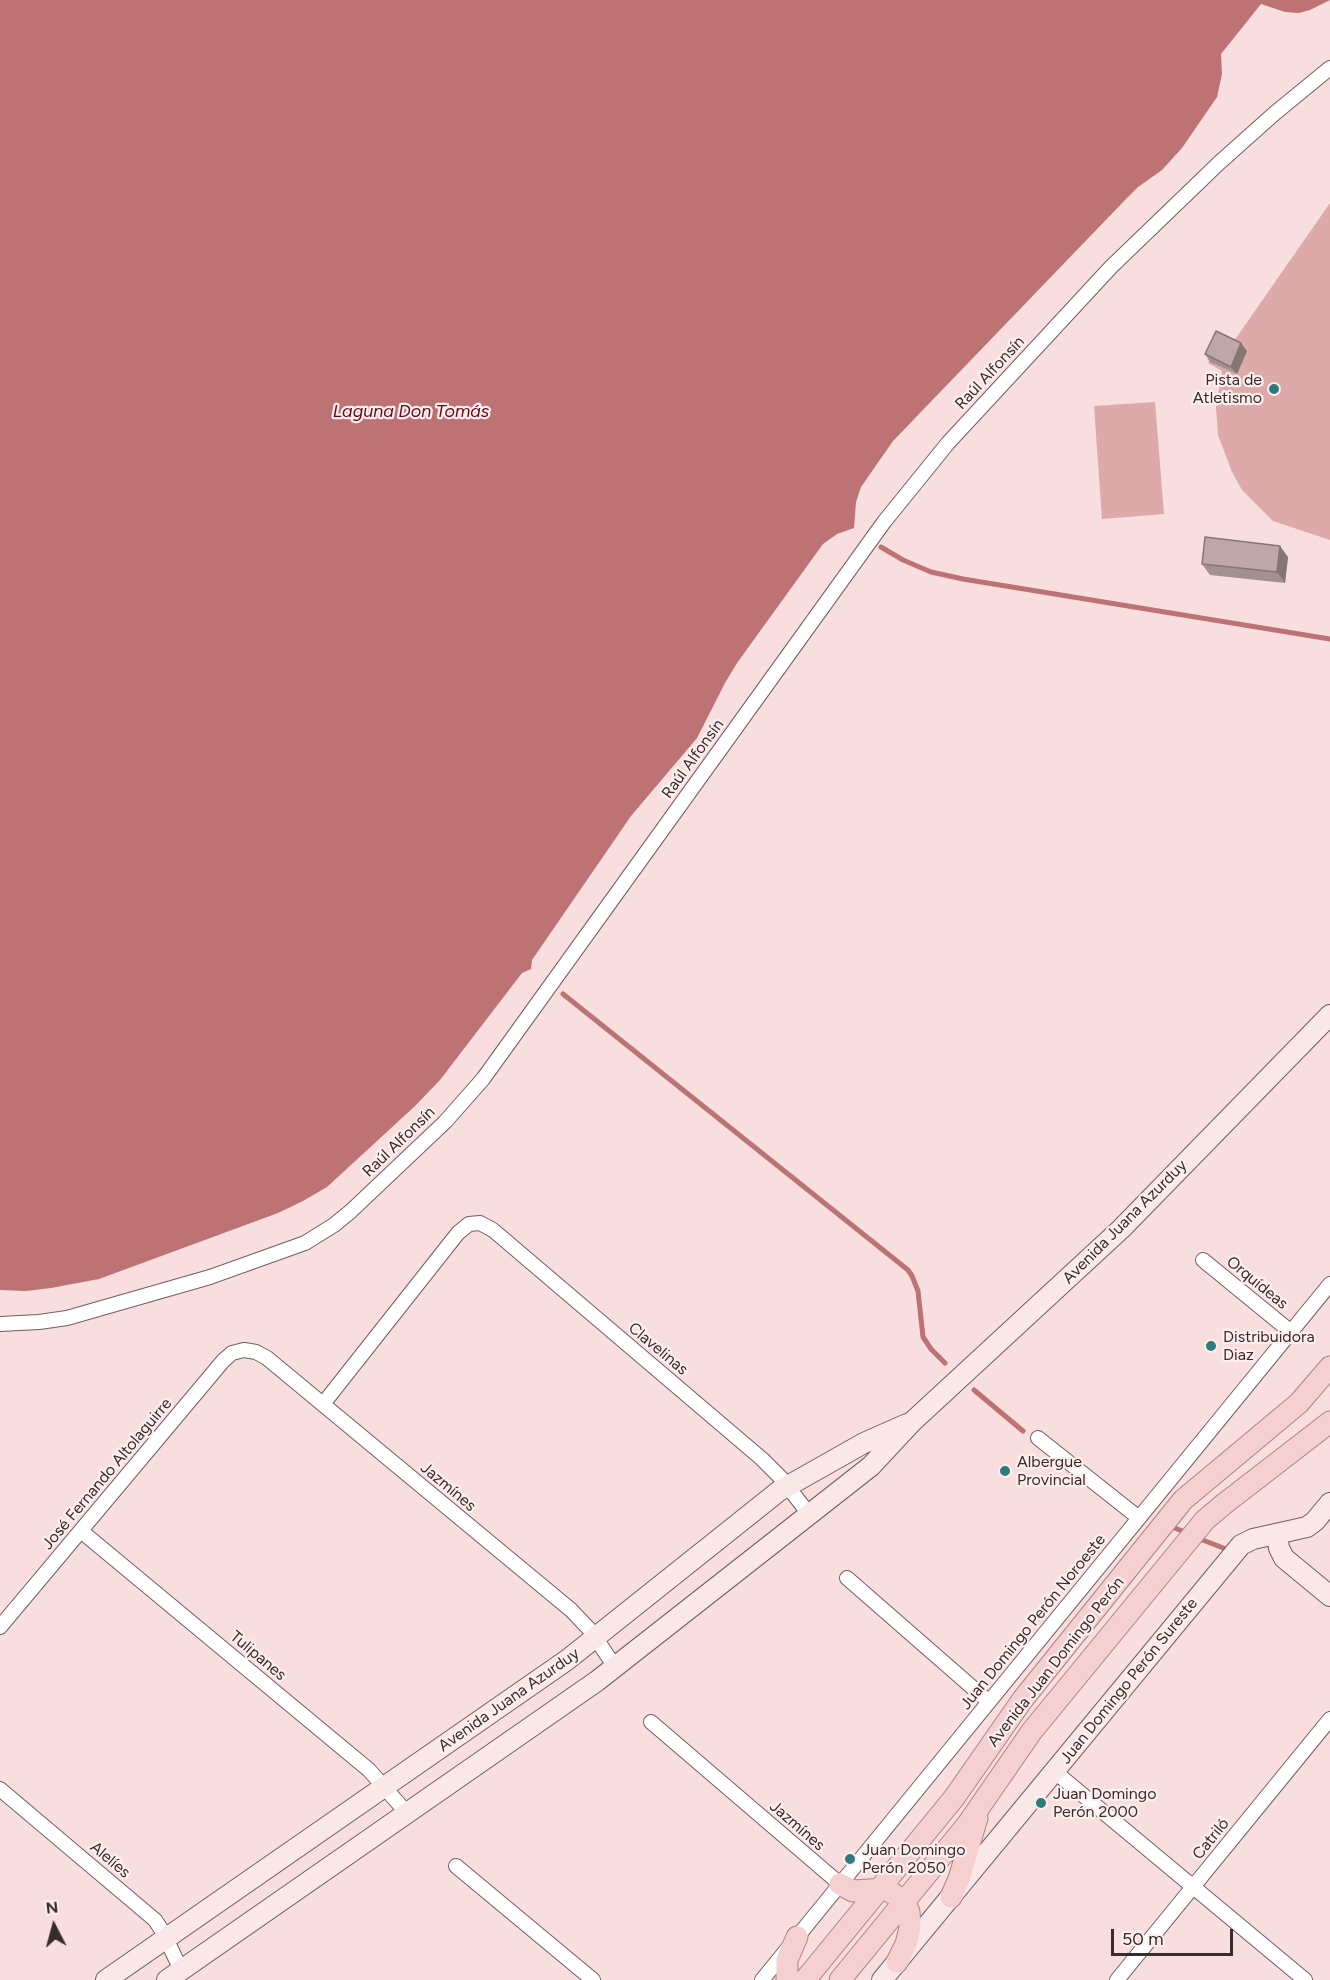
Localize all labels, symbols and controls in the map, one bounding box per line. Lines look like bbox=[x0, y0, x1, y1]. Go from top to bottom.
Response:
street label: Raúl Alfonsín bbox=[951, 332, 1029, 414]
place label: Pista de Atletismo bbox=[1193, 370, 1262, 408]
marker: Pista de Atletismo bbox=[1267, 382, 1281, 396]
water label: Laguna Don Tomás bbox=[333, 401, 489, 423]
street label: Raúl Alfonsín bbox=[658, 716, 728, 802]
street label: Raúl Alfonsín bbox=[359, 1103, 439, 1181]
street label: Avenida Juana Azurduy bbox=[1059, 1156, 1191, 1288]
street label: Orquídeas bbox=[1222, 1252, 1292, 1314]
street label: Clavelinas bbox=[624, 1319, 692, 1379]
place label: Distribuidora Diaz bbox=[1223, 1327, 1315, 1365]
marker: Distribuidora Diaz bbox=[1204, 1339, 1218, 1353]
street label: José Fernando Altolaguirre bbox=[38, 1394, 176, 1554]
place label: Albergue Provincial bbox=[1017, 1452, 1086, 1490]
street label: Jazmínes bbox=[416, 1458, 480, 1516]
marker: Albergue Provincial bbox=[998, 1464, 1012, 1478]
street label: Juan Domingo Perón Noroeste bbox=[956, 1530, 1110, 1714]
street label: Avenida Juan Domingo Perón bbox=[984, 1573, 1128, 1751]
street label: Juan Domingo Perón Sureste bbox=[1056, 1594, 1202, 1768]
street label: Tulipanes bbox=[226, 1627, 290, 1685]
street label: Avenida Juana Azurduy bbox=[435, 1644, 583, 1756]
place label: Juan Domingo Perón 2000 bbox=[1053, 1784, 1156, 1822]
marker: Juan Domingo Perón 2000 bbox=[1034, 1796, 1048, 1810]
street label: Jazmínes bbox=[766, 1797, 828, 1855]
street label: Catriló bbox=[1189, 1814, 1233, 1864]
street label: Alelíes bbox=[86, 1838, 134, 1882]
place label: Juan Domingo Perón 2050 bbox=[862, 1840, 965, 1878]
marker: Juan Domingo Perón 2050 bbox=[843, 1852, 857, 1866]
north arrow bbox=[24, 1896, 84, 1956]
text: N bbox=[45, 1898, 59, 1918]
scale bar bbox=[1114, 1917, 1236, 1955]
text: 50 m bbox=[1122, 1928, 1164, 1950]

